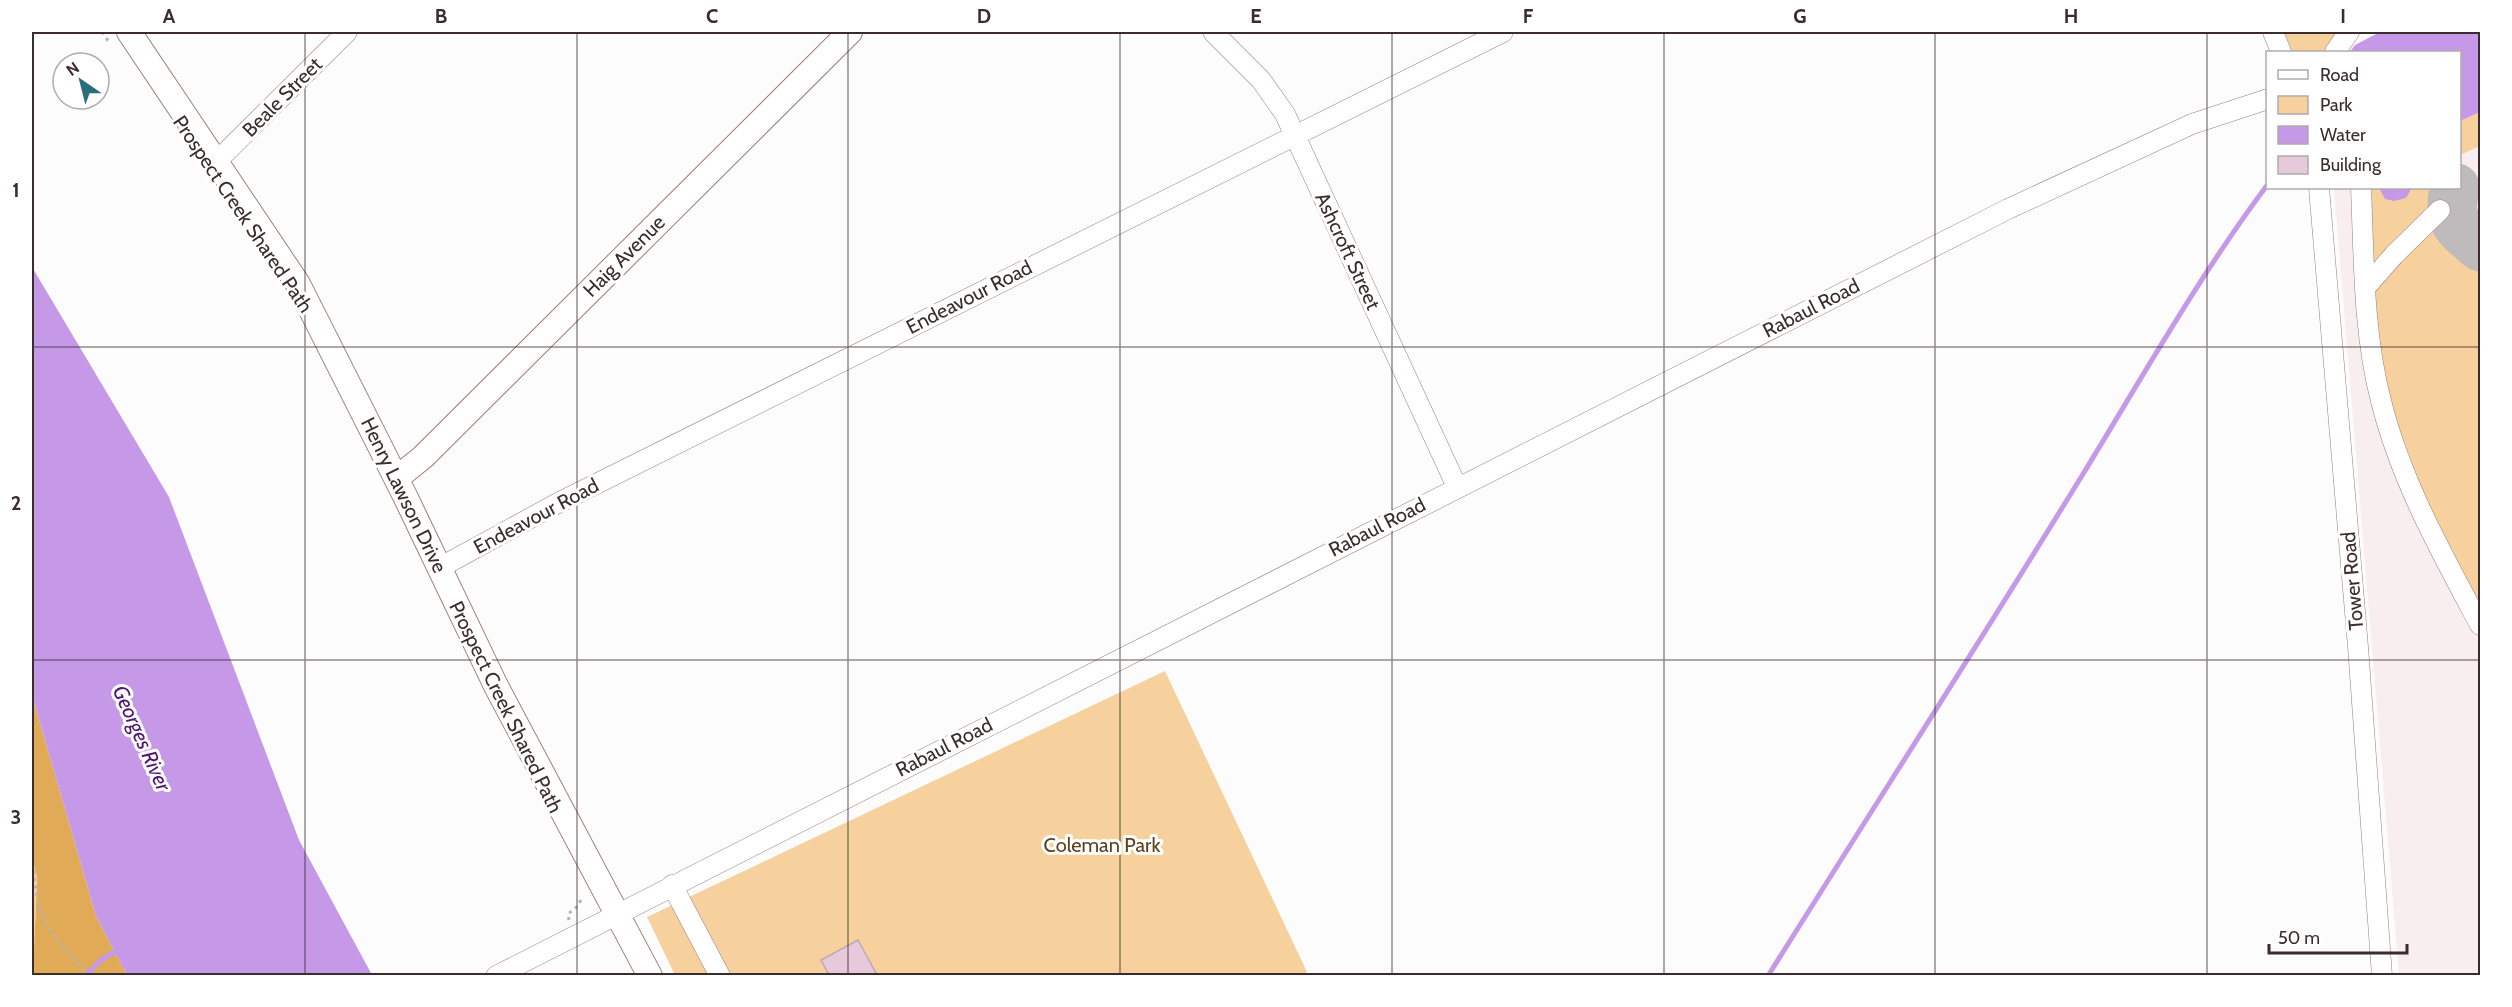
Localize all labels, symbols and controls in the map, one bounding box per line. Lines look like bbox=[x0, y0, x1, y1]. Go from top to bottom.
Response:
text: A bbox=[163, 4, 176, 28]
text: B bbox=[435, 4, 447, 28]
text: C bbox=[706, 4, 718, 28]
text: D bbox=[977, 4, 991, 28]
text: E bbox=[1250, 4, 1262, 28]
text: F bbox=[1523, 4, 1534, 28]
text: G bbox=[1793, 4, 1807, 28]
text: H bbox=[2064, 4, 2078, 28]
text: I bbox=[2340, 4, 2346, 28]
north arrow bbox=[51, 51, 111, 111]
legend bbox=[2266, 51, 2461, 189]
street label: Beale Street bbox=[237, 52, 327, 142]
text: N bbox=[63, 58, 83, 80]
text: Road bbox=[2320, 64, 2359, 86]
text: Park bbox=[2320, 94, 2353, 116]
street label: Prospect Creek Shared Path bbox=[168, 111, 318, 317]
text: Water bbox=[2320, 124, 2366, 146]
text: Building bbox=[2320, 154, 2382, 176]
text: 1 bbox=[12, 178, 20, 202]
street label: Ashcroft Street bbox=[1310, 188, 1386, 314]
street label: Haig Avenue bbox=[578, 210, 670, 302]
street label: Endeavour Road bbox=[902, 255, 1036, 339]
street label: Rabaul Road bbox=[1759, 273, 1863, 343]
street label: Henry Lawson Drive bbox=[356, 413, 452, 577]
street label: Endeavour Road bbox=[469, 473, 603, 559]
text: 2 bbox=[11, 491, 21, 515]
street label: Rabaul Road bbox=[1325, 492, 1429, 562]
street label: Tower Road bbox=[2336, 531, 2368, 631]
street label: Prospect Creek Shared Path bbox=[444, 597, 568, 817]
water label: Georges River bbox=[108, 681, 177, 796]
street label: Rabaul Road bbox=[892, 712, 996, 782]
text: 3 bbox=[11, 805, 21, 829]
park label: Coleman Park bbox=[1044, 833, 1160, 857]
scale bar bbox=[2269, 917, 2407, 955]
text: 50 m bbox=[2278, 927, 2320, 949]

